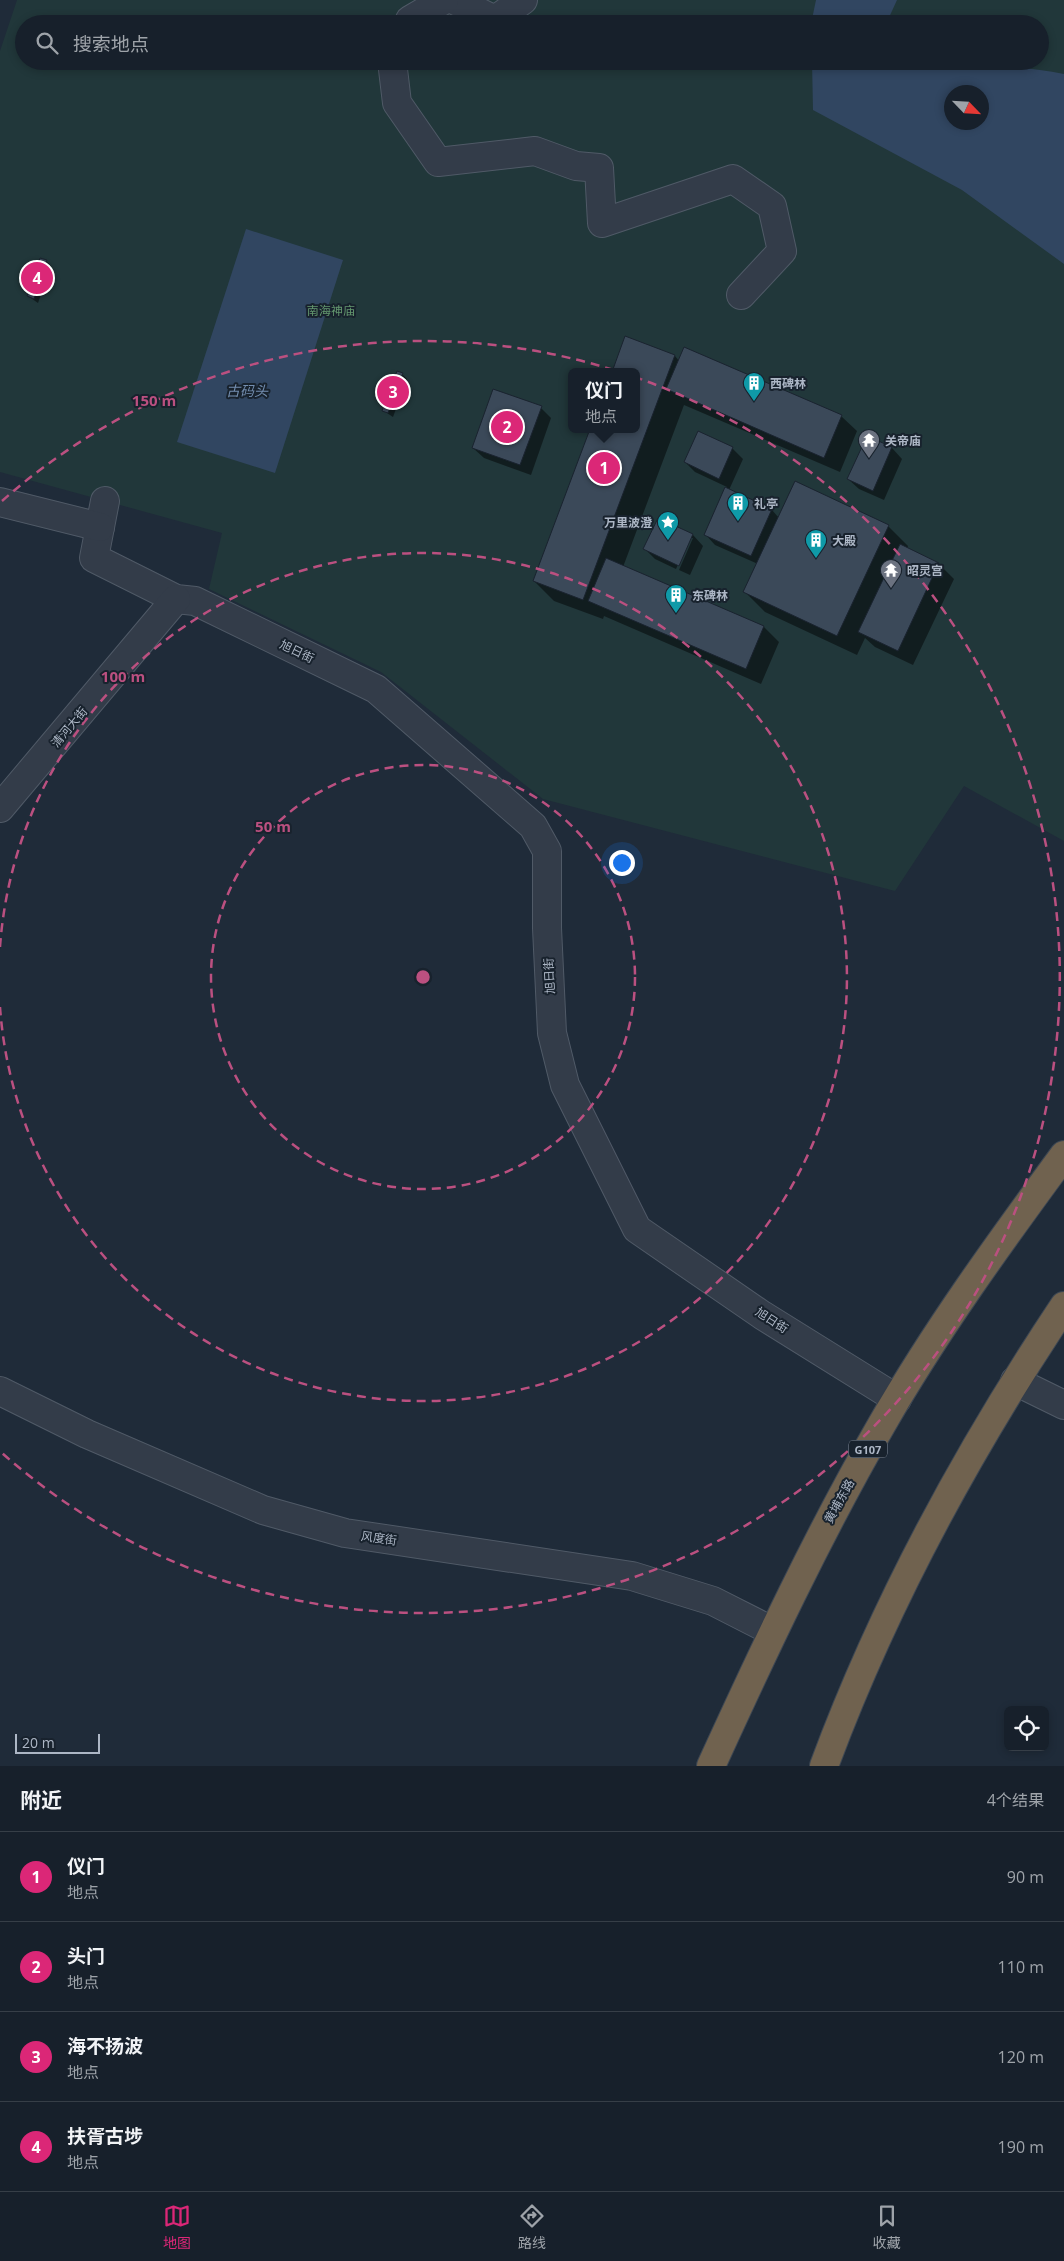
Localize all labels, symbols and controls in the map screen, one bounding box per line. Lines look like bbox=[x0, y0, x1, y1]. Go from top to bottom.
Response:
search box bbox=[15, 15, 1049, 70]
icon: search bbox=[33, 29, 61, 57]
text: 搜索地点 bbox=[73, 31, 149, 57]
north arrow bbox=[944, 85, 989, 130]
pin: 4 bbox=[21, 259, 53, 297]
park label: 南海神庙 bbox=[307, 302, 355, 319]
popup bbox=[568, 368, 640, 433]
building icon: 西碑林 bbox=[742, 371, 766, 402]
pin: 3 bbox=[377, 373, 409, 411]
place label: 西碑林 bbox=[770, 375, 806, 392]
text: 仪门 bbox=[585, 377, 623, 403]
water label: 古码头 bbox=[226, 381, 269, 400]
text: 150 m bbox=[132, 390, 176, 410]
text: 地点 bbox=[585, 405, 617, 427]
pin: 2 bbox=[491, 408, 523, 446]
temple icon: 关帝庙 bbox=[857, 428, 881, 459]
place label: 关帝庙 bbox=[885, 432, 921, 449]
pin: 1 bbox=[588, 449, 620, 487]
building icon: 礼亭 bbox=[726, 491, 750, 522]
place label: 礼亭 bbox=[754, 495, 778, 512]
place icon: 万里波澄 bbox=[656, 510, 680, 541]
place label: 万里波澄 bbox=[604, 514, 653, 531]
building icon: 大殿 bbox=[804, 528, 828, 559]
place label: 大殿 bbox=[832, 532, 856, 549]
temple icon: 昭灵宫 bbox=[879, 558, 903, 589]
place label: 昭灵宫 bbox=[907, 562, 943, 579]
building icon: 东碑林 bbox=[664, 583, 688, 614]
place label: 东碑林 bbox=[692, 587, 728, 604]
street label: 旭日街 bbox=[277, 635, 317, 667]
text: 100 m bbox=[101, 666, 145, 686]
street label: 清河大街 bbox=[47, 703, 91, 751]
text: 50 m bbox=[255, 816, 291, 836]
your location bbox=[609, 850, 635, 876]
street label: 旭日街 bbox=[540, 958, 558, 994]
centre of rings bbox=[414, 968, 432, 986]
street label: 旭日街 bbox=[752, 1303, 792, 1337]
road number: G107 bbox=[849, 1440, 887, 1458]
street label: 黄埔东路 bbox=[820, 1476, 858, 1526]
street label: 风度街 bbox=[360, 1527, 398, 1549]
map controls bbox=[1004, 1706, 1049, 1751]
button: locate bbox=[1004, 1706, 1049, 1751]
scale bar bbox=[15, 1731, 100, 1754]
text: 20 m bbox=[22, 1733, 55, 1752]
text: 附近 bbox=[20, 1786, 62, 1814]
text: 4个结果 bbox=[987, 1789, 1044, 1811]
text: 仪门 bbox=[67, 1853, 105, 1879]
text: 1 bbox=[31, 1866, 41, 1888]
text: 90 m bbox=[1007, 1866, 1044, 1888]
text: 地点 bbox=[67, 1881, 99, 1903]
text: 头门 bbox=[67, 1943, 105, 1969]
text: 2 bbox=[31, 1956, 41, 1978]
text: 110 m bbox=[998, 1956, 1044, 1978]
text: 地点 bbox=[67, 1971, 99, 1993]
text: 海不扬波 bbox=[67, 2033, 143, 2059]
text: 3 bbox=[31, 2046, 41, 2068]
text: 120 m bbox=[998, 2046, 1044, 2068]
text: 地点 bbox=[67, 2061, 99, 2083]
text: 扶胥古埗 bbox=[67, 2123, 143, 2149]
text: 4 bbox=[31, 2136, 41, 2158]
text: 190 m bbox=[998, 2136, 1044, 2158]
text: 地点 bbox=[67, 2151, 99, 2173]
tab: 地图 bbox=[163, 2202, 191, 2252]
tab: 路线 bbox=[518, 2202, 546, 2252]
tab: 收藏 bbox=[873, 2202, 901, 2252]

